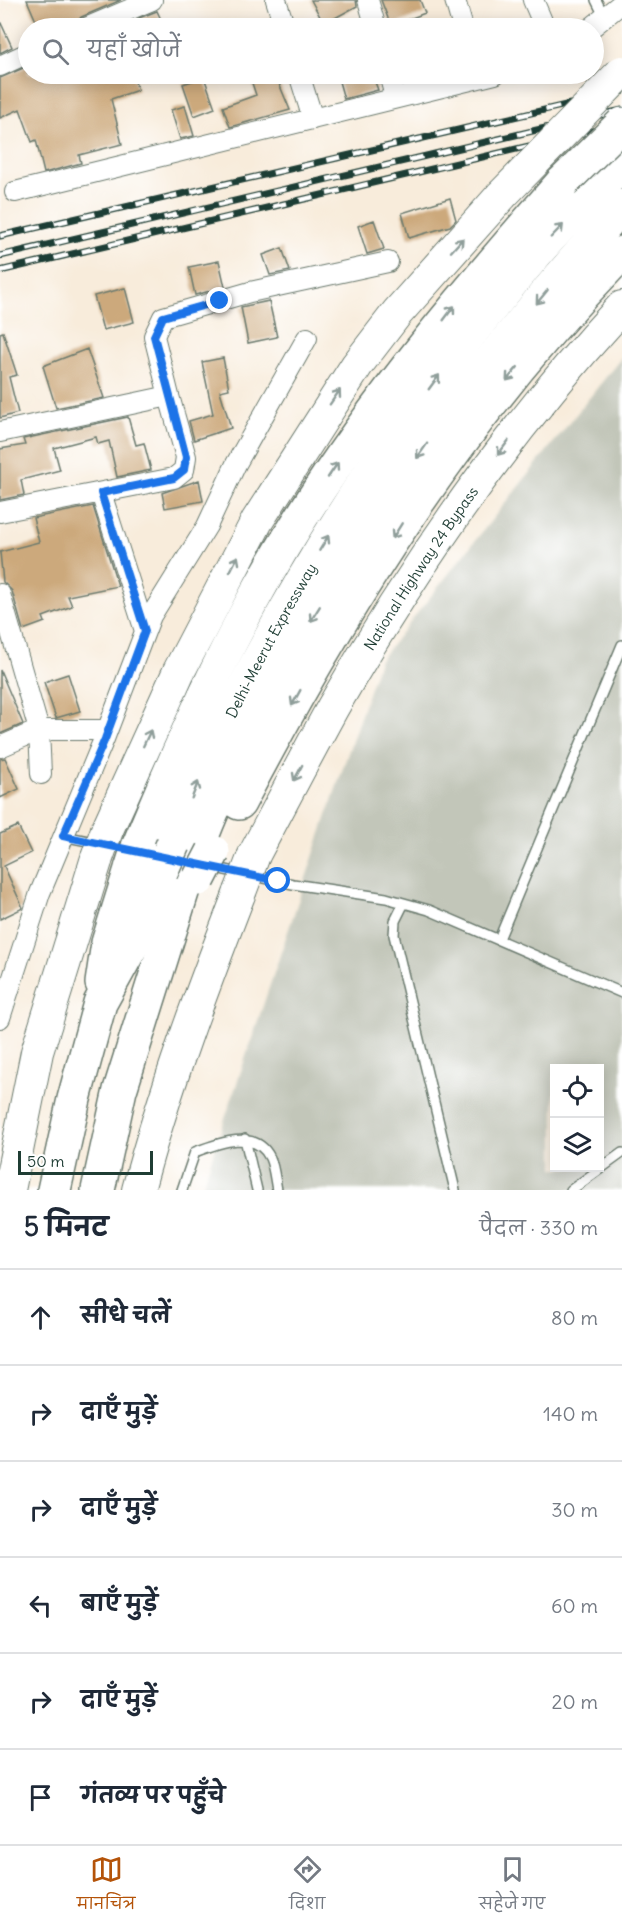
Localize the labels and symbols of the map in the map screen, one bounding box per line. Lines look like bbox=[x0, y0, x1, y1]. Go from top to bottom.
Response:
one-way arrow bbox=[550, 224, 564, 239]
one-way arrow bbox=[450, 238, 464, 253]
route end bbox=[206, 287, 232, 313]
one-way arrow bbox=[535, 289, 548, 305]
one-way arrow bbox=[442, 305, 455, 321]
one-way arrow bbox=[505, 366, 519, 381]
one-way arrow bbox=[428, 375, 440, 391]
one-way arrow bbox=[329, 389, 341, 406]
one-way arrow bbox=[497, 440, 510, 456]
one-way arrow bbox=[416, 442, 428, 458]
one-way arrow bbox=[328, 462, 340, 479]
street label: National Highway 24 Bypass bbox=[359, 482, 482, 654]
one-way arrow bbox=[391, 523, 403, 539]
one-way arrow bbox=[319, 535, 331, 552]
one-way arrow bbox=[229, 555, 241, 573]
street label: Delhi-Meerut Expressway bbox=[221, 560, 320, 721]
one-way arrow bbox=[308, 605, 321, 622]
one-way arrow bbox=[290, 689, 302, 706]
one-way arrow bbox=[142, 730, 154, 748]
one-way arrow bbox=[292, 763, 303, 781]
one-way arrow bbox=[190, 781, 201, 800]
route start bbox=[264, 867, 290, 893]
scale bar bbox=[18, 1148, 153, 1176]

